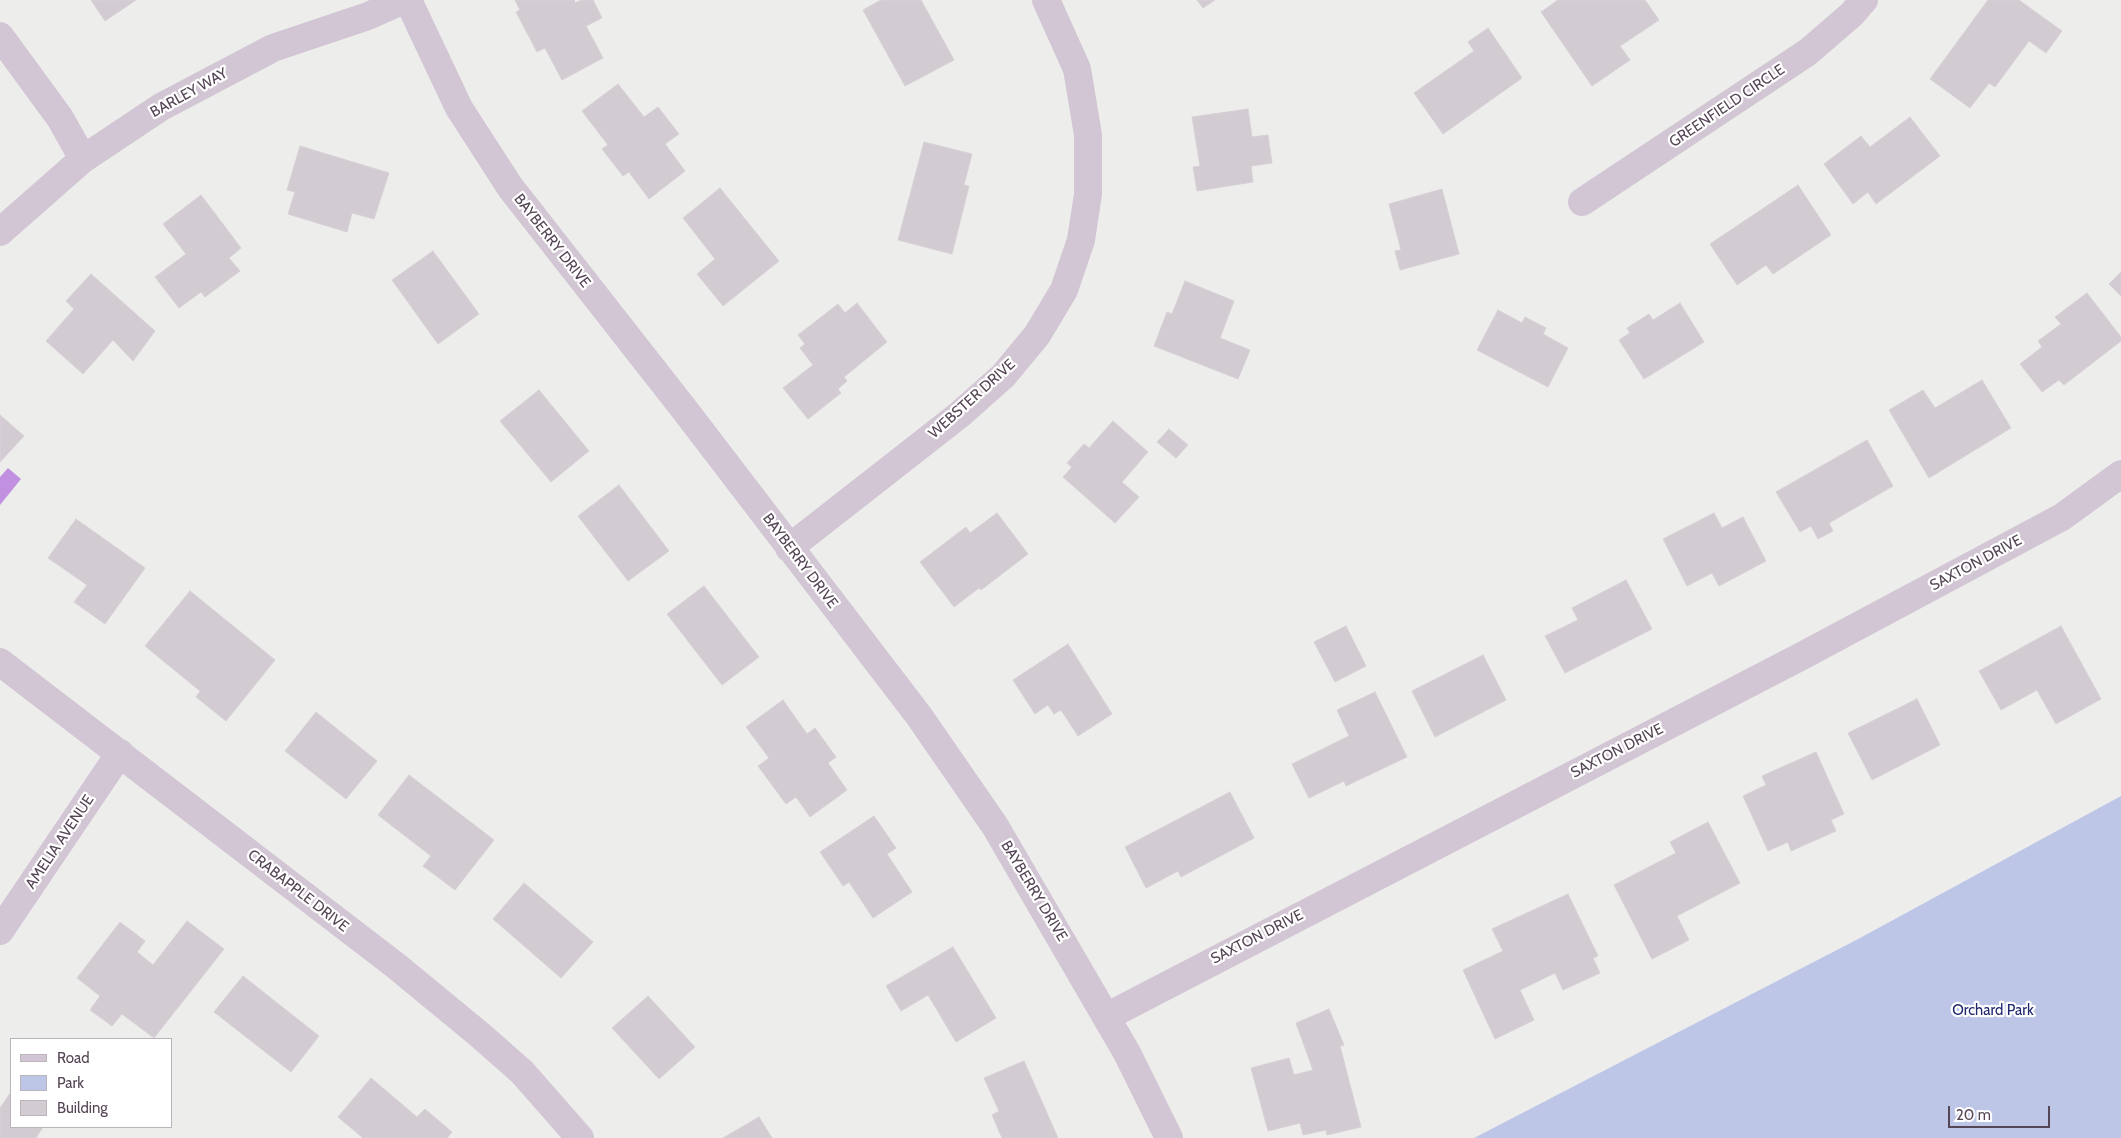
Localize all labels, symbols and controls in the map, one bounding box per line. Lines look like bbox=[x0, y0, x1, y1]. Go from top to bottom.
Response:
street label: GREENFIELD CIRCLE bbox=[1666, 61, 1788, 151]
street label: BARLEY WAY bbox=[147, 64, 231, 122]
street label: BAYBERRY DRIVE bbox=[510, 191, 594, 291]
street label: WEBSTER DRIVE bbox=[925, 355, 1019, 443]
street label: BAYBERRY DRIVE bbox=[758, 510, 842, 612]
street label: SAXTON DRIVE bbox=[1927, 531, 2025, 595]
street label: SAXTON DRIVE bbox=[1568, 720, 1666, 782]
street label: AMELIA AVENUE bbox=[22, 792, 98, 892]
street label: BAYBERRY DRIVE bbox=[997, 837, 1071, 945]
street label: CRABAPPLE DRIVE bbox=[244, 846, 352, 936]
street label: SAXTON DRIVE bbox=[1208, 906, 1306, 968]
park label: Orchard Park bbox=[1952, 1002, 2034, 1020]
legend bbox=[10, 1038, 172, 1128]
text: Road bbox=[57, 1049, 90, 1067]
text: Park bbox=[57, 1074, 84, 1092]
scale bar bbox=[1951, 1096, 2054, 1128]
text: Building bbox=[57, 1099, 108, 1117]
text: 20 m bbox=[1956, 1106, 1991, 1124]

